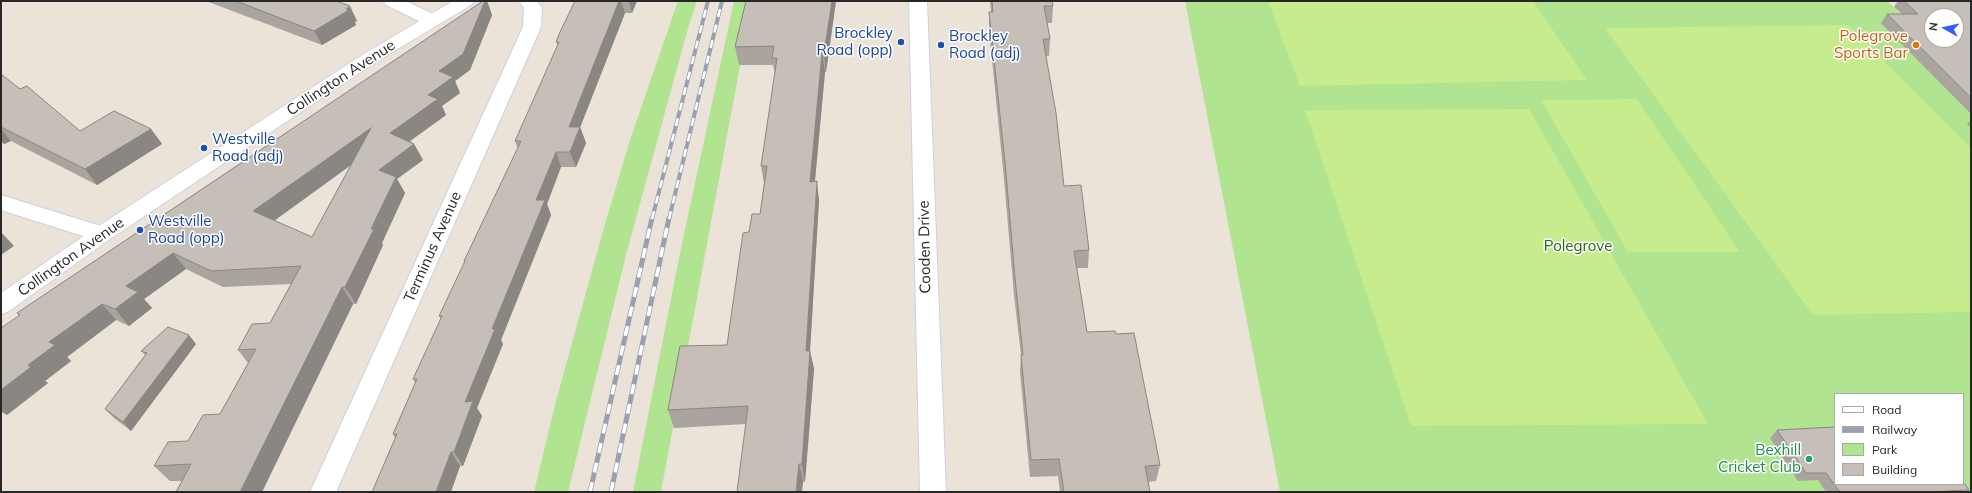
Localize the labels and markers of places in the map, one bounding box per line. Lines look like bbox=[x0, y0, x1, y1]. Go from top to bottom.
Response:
place label: Brockley Road (opp) bbox=[817, 24, 893, 59]
place label: Brockley Road (adj) bbox=[949, 27, 1021, 62]
place label: Polegrove Sports Bar bbox=[1834, 27, 1908, 62]
marker: Brockley Road (opp) bbox=[896, 37, 906, 47]
marker: Brockley Road (adj) bbox=[936, 40, 946, 50]
marker: Polegrove Sports Bar bbox=[1911, 40, 1921, 50]
place label: Westville Road (adj) bbox=[212, 130, 284, 165]
marker: Westville Road (adj) bbox=[199, 143, 209, 153]
place label: Westville Road (opp) bbox=[148, 212, 224, 247]
marker: Westville Road (opp) bbox=[135, 225, 145, 235]
place label: Bexhill Cricket Club bbox=[1718, 441, 1801, 476]
marker: Bexhill Cricket Club bbox=[1804, 454, 1814, 464]

